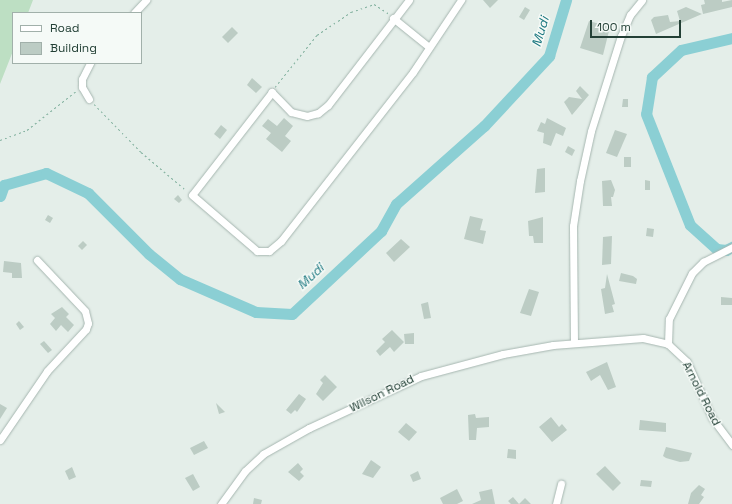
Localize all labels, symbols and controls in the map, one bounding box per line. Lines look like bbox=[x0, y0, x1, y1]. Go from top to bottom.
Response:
legend bbox=[12, 12, 142, 64]
scale bar bbox=[592, 12, 683, 38]
water label: Mudi bbox=[529, 15, 553, 49]
text: 100 m bbox=[597, 19, 631, 35]
text: Road bbox=[50, 20, 79, 36]
text: Building bbox=[50, 40, 97, 56]
water label: Mudi bbox=[294, 261, 328, 293]
street label: Arnold Road bbox=[679, 360, 723, 428]
street label: Wilson Road bbox=[347, 372, 417, 416]

